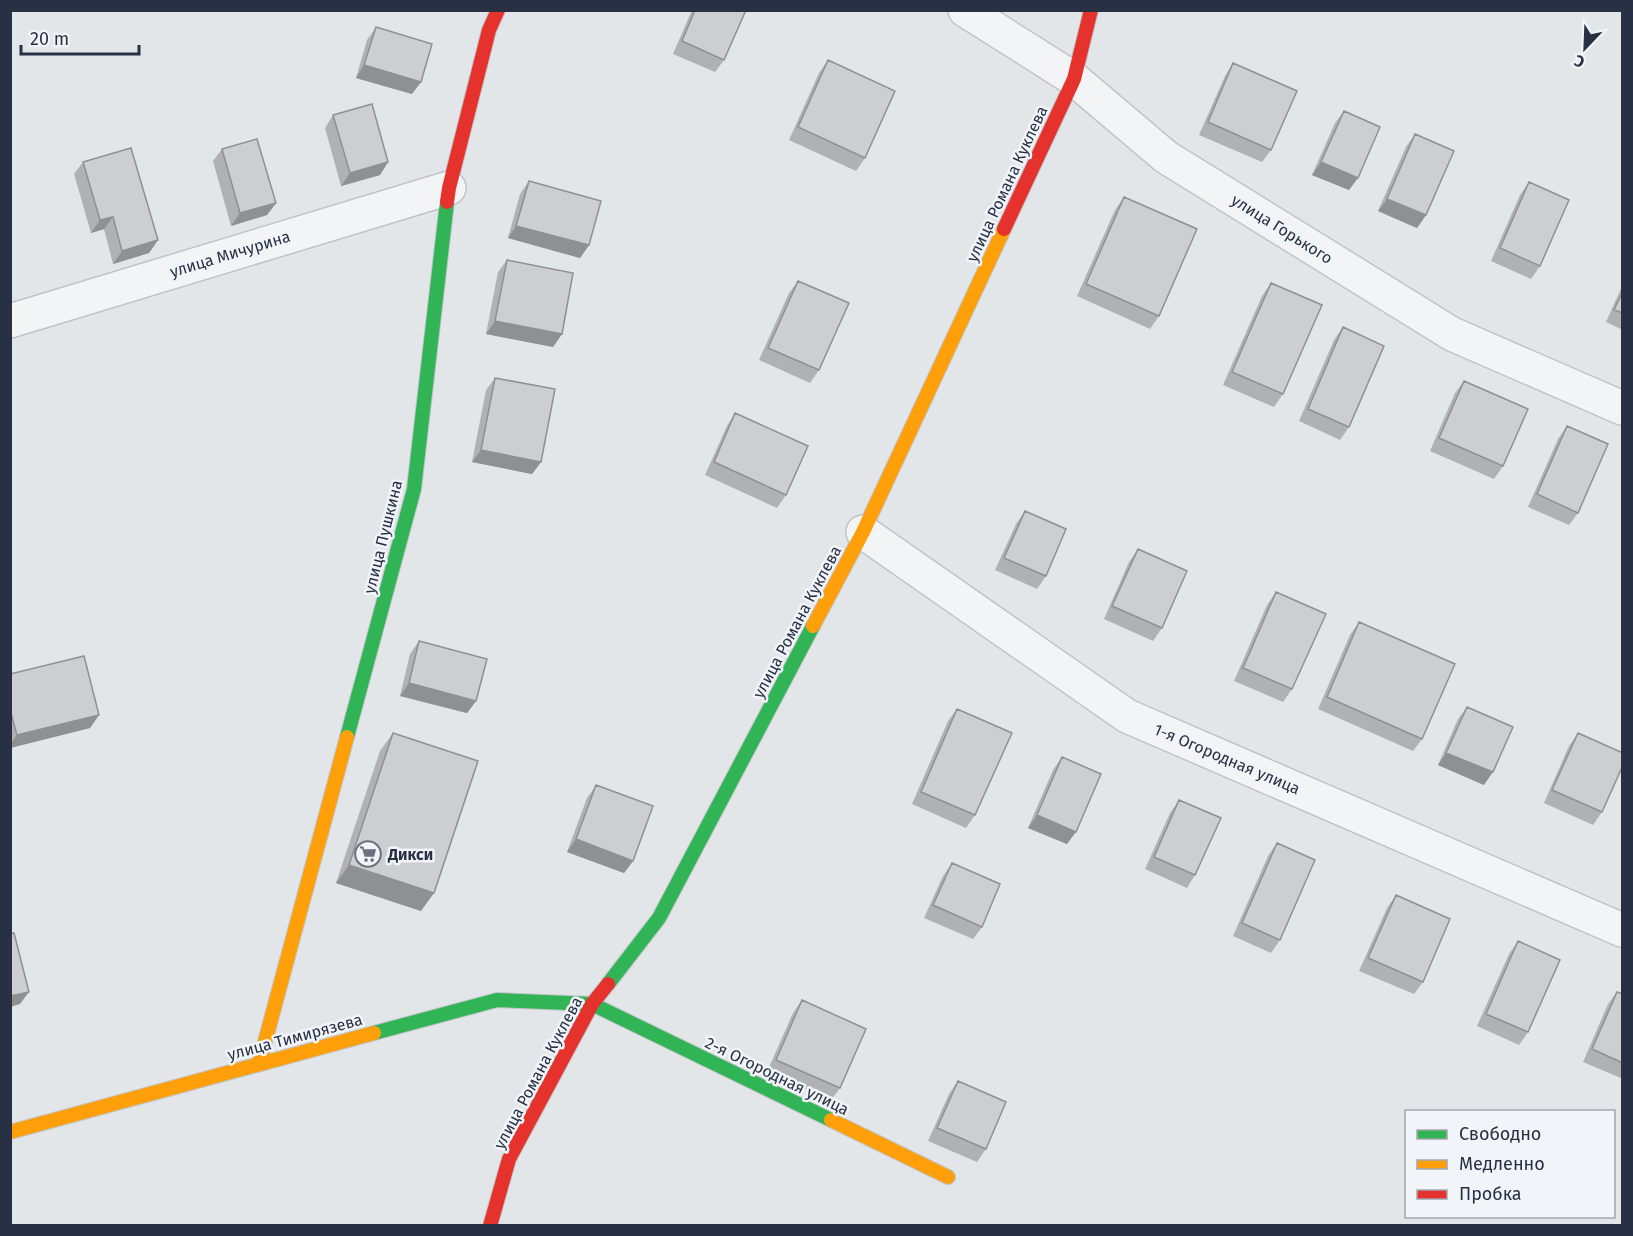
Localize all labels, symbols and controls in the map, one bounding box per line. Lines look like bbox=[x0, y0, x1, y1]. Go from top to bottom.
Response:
scale bar bbox=[21, 18, 140, 56]
north arrow bbox=[1555, 18, 1615, 78]
text: 20 m bbox=[30, 28, 69, 50]
text: С bbox=[1571, 50, 1587, 72]
street label: улица Романа Куклева bbox=[963, 103, 1051, 265]
street label: улица Горького bbox=[1228, 190, 1336, 268]
street label: улица Мичурина bbox=[168, 227, 292, 281]
street label: улица Пушкина bbox=[360, 478, 406, 596]
street label: улица Романа Куклева bbox=[749, 543, 845, 701]
street label: 1-я Огородная улица bbox=[1151, 720, 1303, 798]
supermarket icon: Дикси bbox=[353, 839, 383, 869]
place label: Дикси bbox=[387, 845, 433, 864]
street label: улица Романа Куклева bbox=[490, 994, 586, 1152]
street label: улица Тимирязева bbox=[225, 1010, 365, 1064]
street label: 2-я Огородная улица bbox=[702, 1033, 852, 1119]
legend bbox=[1405, 1110, 1615, 1218]
text: Свободно bbox=[1459, 1123, 1541, 1145]
text: Медленно bbox=[1459, 1153, 1545, 1175]
text: Пробка bbox=[1459, 1183, 1522, 1205]

